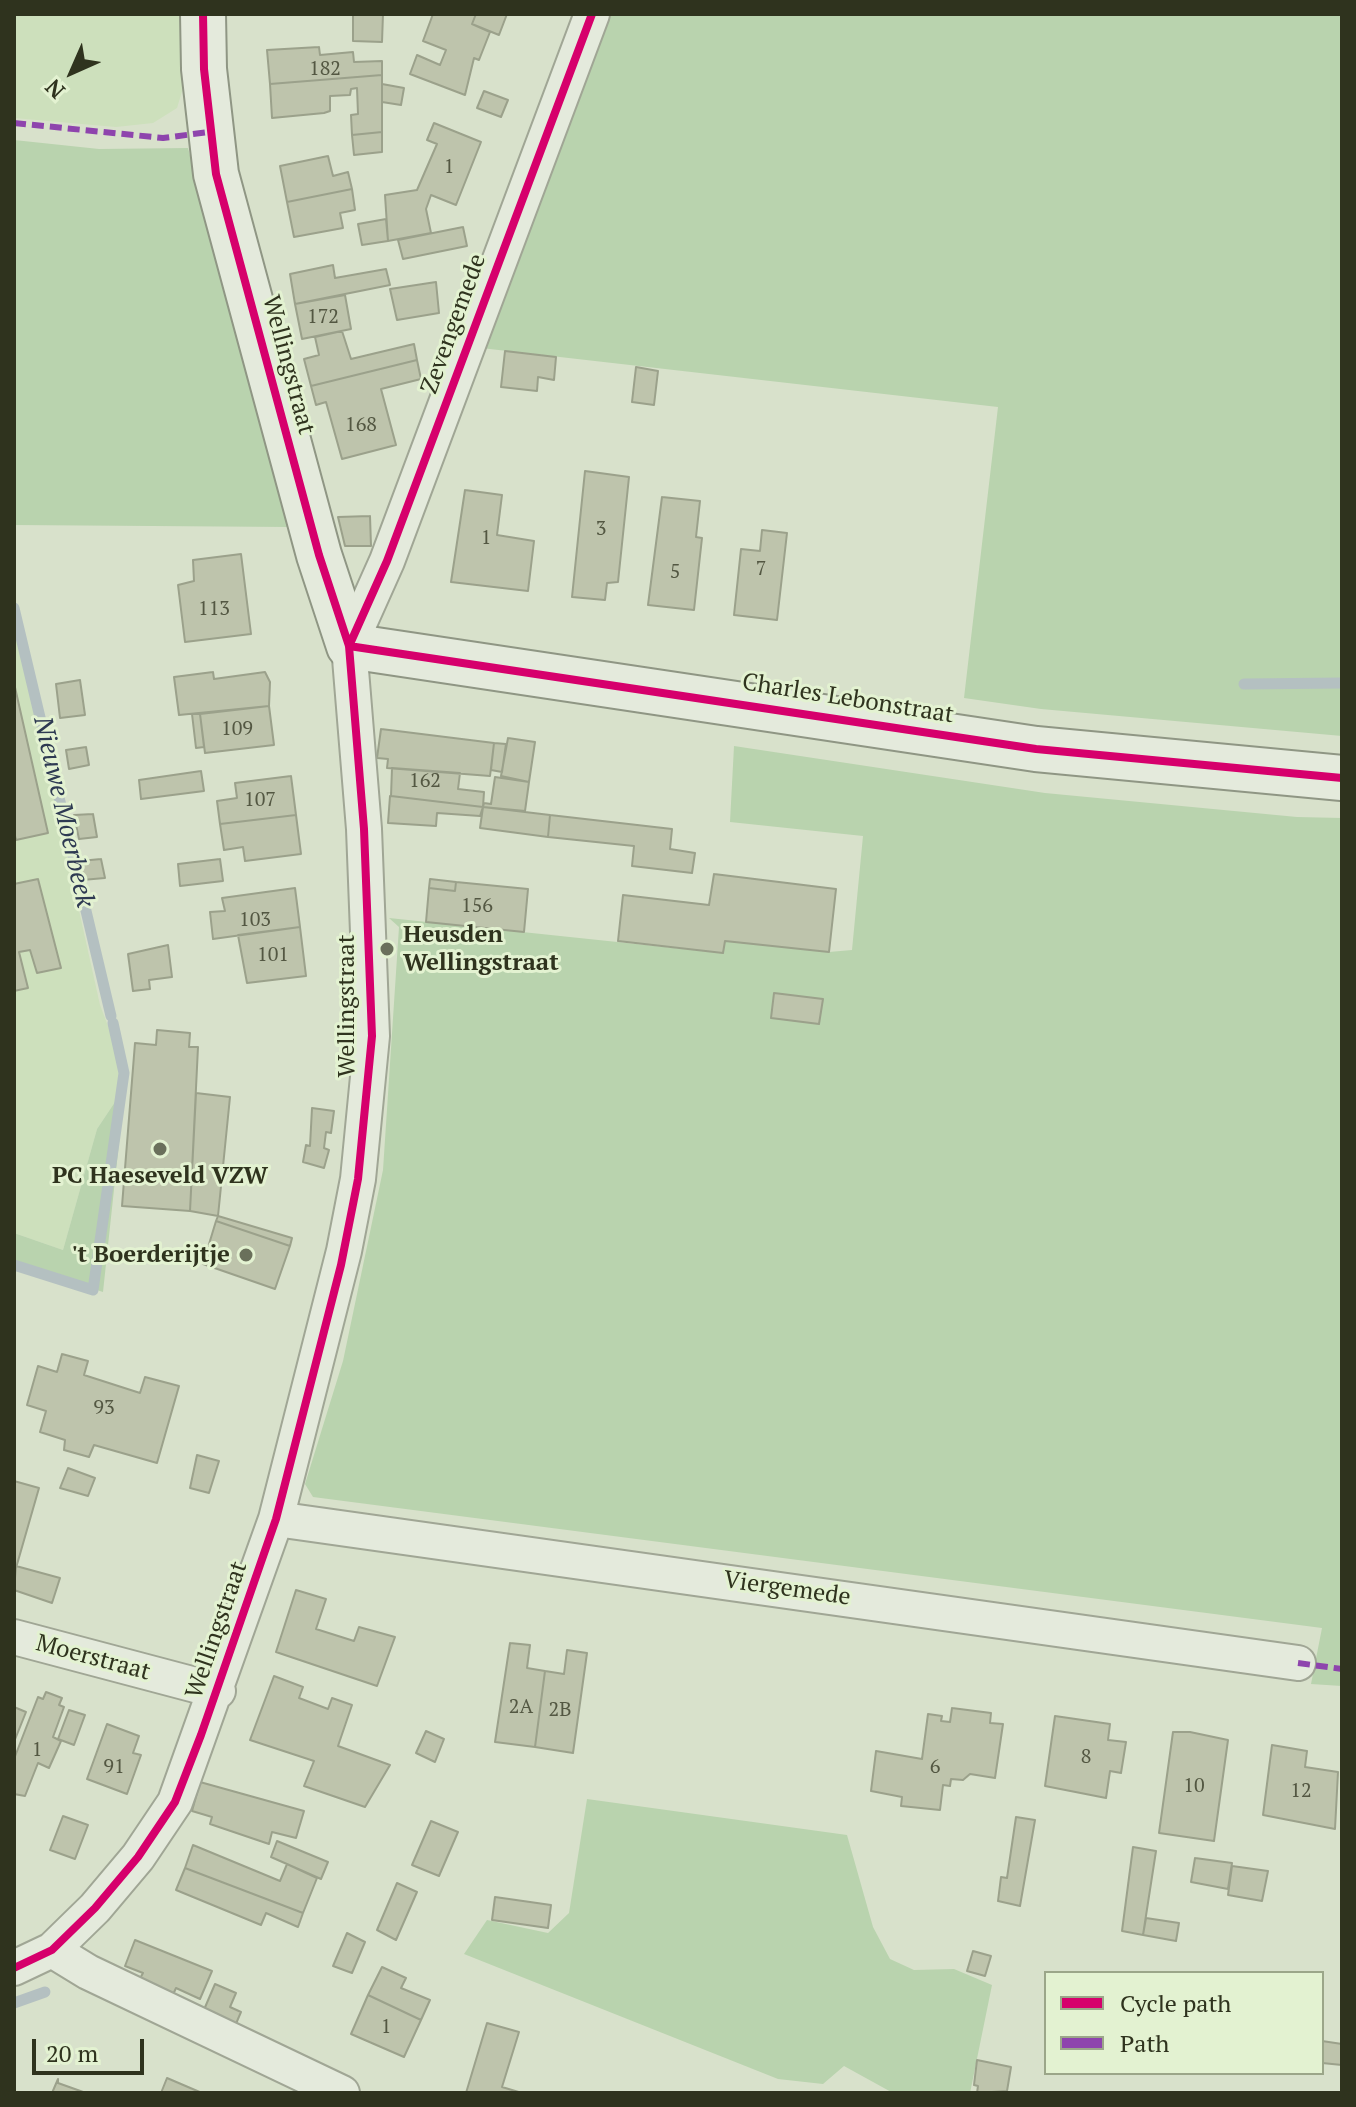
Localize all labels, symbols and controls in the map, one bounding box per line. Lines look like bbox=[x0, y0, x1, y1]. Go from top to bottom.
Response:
north arrow bbox=[32, 32, 112, 112]
house number: 182 bbox=[309, 57, 341, 81]
text: N bbox=[39, 73, 71, 105]
house number: 1 bbox=[444, 155, 454, 179]
street label: Zevengemede bbox=[415, 250, 493, 398]
street label: Wellingstraat bbox=[256, 292, 320, 438]
house number: 172 bbox=[307, 305, 339, 329]
house number: 168 bbox=[345, 413, 377, 437]
house number: 3 bbox=[596, 517, 606, 541]
house number: 1 bbox=[481, 526, 491, 550]
house number: 7 bbox=[756, 557, 766, 581]
house number: 5 bbox=[670, 560, 680, 584]
house number: 113 bbox=[198, 597, 230, 621]
street label: Charles Lebonstraat bbox=[740, 668, 956, 730]
water label: Nieuwe Moerbeek bbox=[26, 714, 100, 910]
house number: 109 bbox=[221, 717, 253, 741]
house number: 162 bbox=[409, 769, 441, 793]
house number: 107 bbox=[244, 788, 276, 812]
house number: 156 bbox=[461, 894, 493, 918]
house number: 103 bbox=[239, 908, 271, 932]
place label: Heusden Wellingstraat bbox=[403, 921, 559, 977]
street label: Wellingstraat bbox=[333, 934, 361, 1078]
marker: Heusden Wellingstraat bbox=[378, 940, 396, 958]
house number: 101 bbox=[257, 943, 289, 967]
marker: PC Haeseveld VZW bbox=[151, 1140, 169, 1158]
place label: PC Haeseveld VZW bbox=[52, 1162, 268, 1190]
place label: 't Boerderijtje bbox=[72, 1241, 230, 1269]
marker: 't Boerderijtje bbox=[237, 1246, 255, 1264]
house number: 93 bbox=[93, 1396, 115, 1420]
street label: Wellingstraat bbox=[180, 1558, 254, 1702]
street label: Viergemede bbox=[722, 1566, 852, 1612]
street label: Moerstraat bbox=[33, 1629, 153, 1687]
house number: 2A bbox=[509, 1695, 533, 1719]
house number: 2B bbox=[549, 1698, 571, 1722]
house number: 1 bbox=[32, 1738, 42, 1762]
house number: 8 bbox=[1081, 1745, 1091, 1769]
house number: 91 bbox=[103, 1755, 125, 1779]
house number: 6 bbox=[930, 1755, 940, 1779]
house number: 10 bbox=[1183, 1774, 1205, 1798]
house number: 12 bbox=[1290, 1779, 1312, 1803]
legend bbox=[1044, 1971, 1324, 2075]
text: Cycle path bbox=[1120, 1987, 1231, 2019]
house number: 1 bbox=[381, 2015, 391, 2039]
scale bar bbox=[36, 2023, 148, 2073]
text: Path bbox=[1120, 2027, 1169, 2059]
text: 20 m bbox=[46, 2037, 98, 2069]

